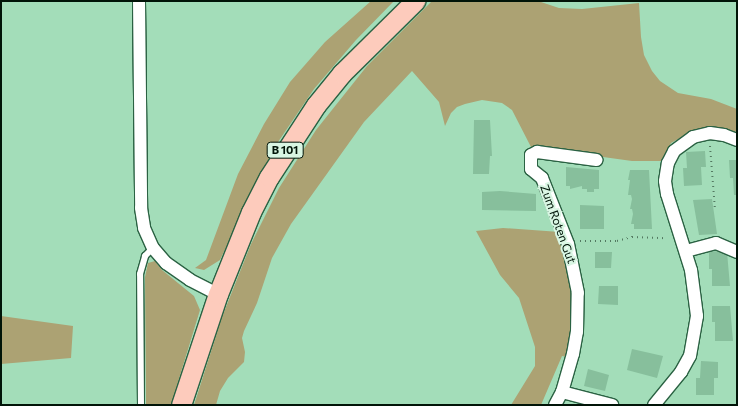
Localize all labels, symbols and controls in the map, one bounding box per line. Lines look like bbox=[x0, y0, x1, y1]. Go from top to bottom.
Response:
road number: B 101 bbox=[266, 142, 304, 158]
street label: Zum Roten Gut bbox=[537, 183, 579, 265]

